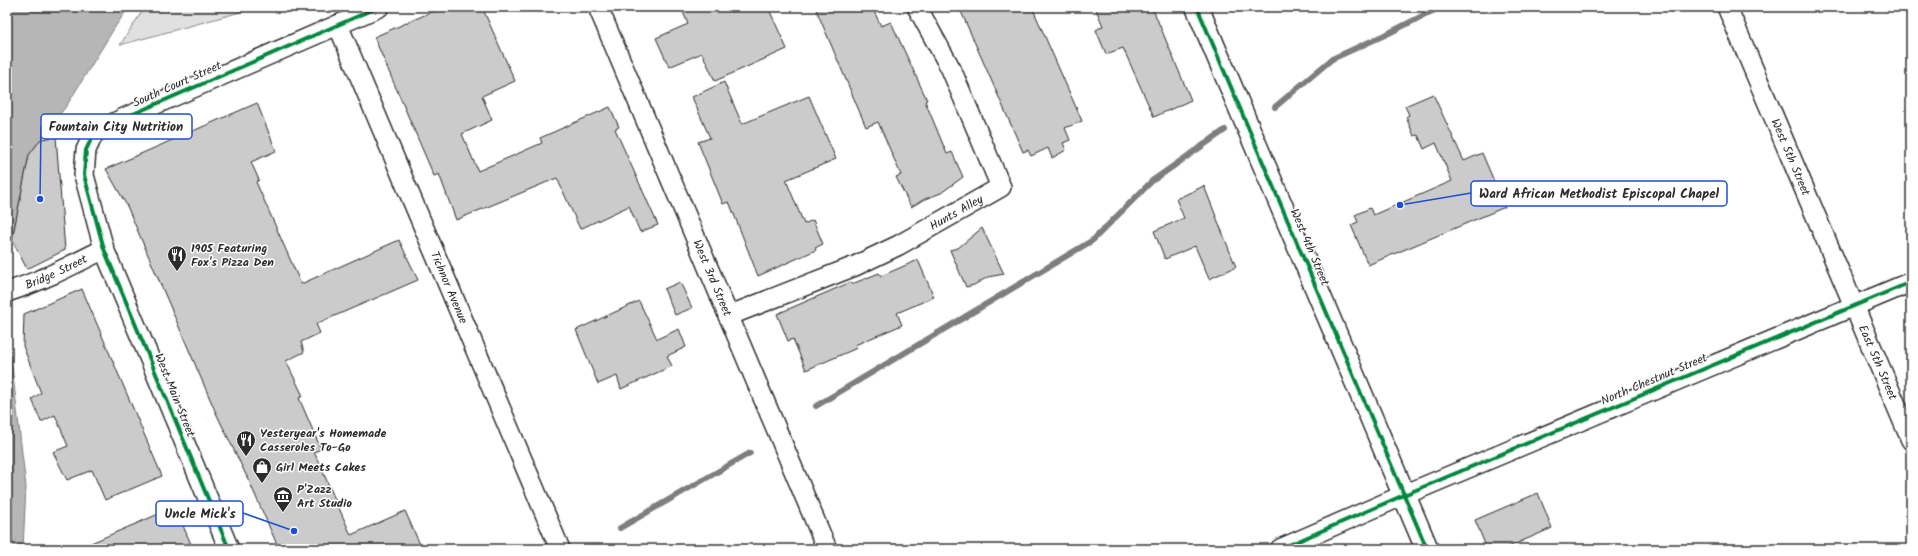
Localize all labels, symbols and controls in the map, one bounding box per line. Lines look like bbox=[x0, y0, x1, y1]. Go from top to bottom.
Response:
street label: South Court Street bbox=[130, 56, 225, 113]
callout: Fountain City Nutrition bbox=[41, 114, 192, 139]
street label: West 5th Street bbox=[1765, 116, 1815, 199]
text: Fountain City Nutrition bbox=[49, 117, 183, 138]
callout: Ward African Methodist Episcopal Chapel bbox=[1471, 181, 1727, 206]
text: Ward African Methodist Episcopal Chapel bbox=[1479, 184, 1720, 205]
street label: Hunts Alley bbox=[926, 190, 987, 236]
street label: West 4th Street bbox=[1285, 206, 1334, 289]
street label: West 3rd Street bbox=[687, 237, 737, 320]
place label: 1905 Featuring Fox's Pizza Den bbox=[191, 239, 274, 272]
restaurant icon: 1905 Featuring Fox's Pizza Den bbox=[166, 244, 188, 272]
street label: Tichnor Avenue bbox=[425, 248, 473, 327]
street label: Bridge Street bbox=[22, 250, 91, 295]
street label: East 5th Street bbox=[1853, 322, 1902, 403]
street label: North Chestnut Street bbox=[1598, 348, 1711, 411]
street label: West Main Street bbox=[149, 350, 200, 440]
place label: Yesteryear's Homemade Casseroles To-Go bbox=[260, 424, 387, 457]
restaurant icon: Yesteryear's Homemade Casseroles To-Go bbox=[235, 429, 257, 457]
shop icon: Girl Meets Cakes bbox=[251, 456, 273, 484]
place label: Girl Meets Cakes bbox=[276, 458, 366, 477]
place label: P'Zazz Art Studio bbox=[297, 480, 352, 513]
museum icon: P'Zazz Art Studio bbox=[272, 485, 294, 513]
callout: Uncle Mick's bbox=[156, 501, 243, 526]
text: Uncle Mick's bbox=[164, 504, 236, 525]

